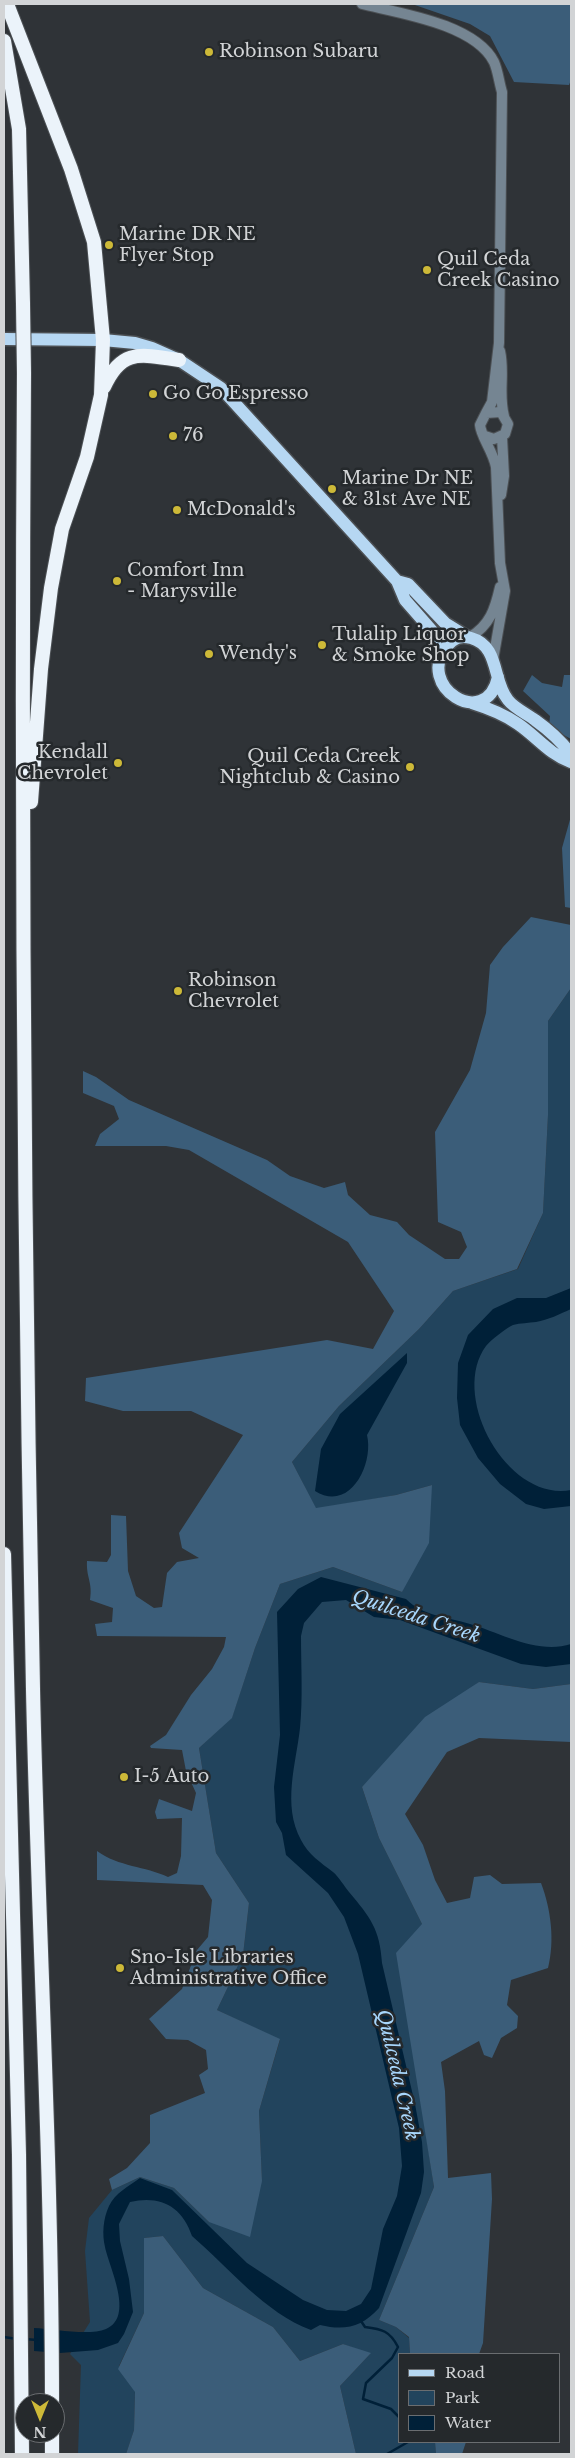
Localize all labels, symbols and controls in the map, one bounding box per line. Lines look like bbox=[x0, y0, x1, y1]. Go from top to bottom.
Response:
place label: Robinson Subaru bbox=[219, 41, 379, 63]
marker: Robinson Subaru bbox=[203, 46, 215, 58]
place label: Marine DR NE Flyer Stop bbox=[119, 224, 256, 266]
marker: Marine DR NE Flyer Stop bbox=[103, 239, 115, 251]
place label: Quil Ceda Creek Casino bbox=[437, 249, 560, 292]
marker: Quil Ceda Creek Casino bbox=[421, 264, 433, 276]
place label: Go Go Espresso bbox=[163, 383, 308, 405]
marker: Go Go Espresso bbox=[147, 388, 159, 400]
place label: 76 bbox=[183, 425, 204, 447]
marker: 76 bbox=[167, 430, 179, 442]
place label: Marine Dr NE & 31st Ave NE bbox=[342, 468, 473, 510]
marker: Marine Dr NE & 31st Ave NE bbox=[326, 483, 338, 495]
place label: McDonald's bbox=[187, 499, 296, 521]
marker: McDonald's bbox=[171, 504, 183, 516]
place label: Comfort Inn - Marysville bbox=[127, 560, 244, 602]
marker: Comfort Inn - Marysville bbox=[111, 575, 123, 587]
place label: Tulalip Liquor & Smoke Shop bbox=[332, 624, 470, 666]
marker: Tulalip Liquor & Smoke Shop bbox=[316, 639, 328, 651]
place label: Wendy's bbox=[219, 643, 297, 665]
marker: Wendy's bbox=[203, 648, 215, 660]
place label: Kendall Chevrolet bbox=[17, 742, 108, 784]
place label: Quil Ceda Creek Nightclub & Casino bbox=[220, 746, 400, 789]
marker: Kendall Chevrolet bbox=[112, 757, 124, 769]
marker: Quil Ceda Creek Nightclub & Casino bbox=[404, 761, 416, 773]
place label: Robinson Chevrolet bbox=[188, 970, 279, 1012]
marker: Robinson Chevrolet bbox=[172, 985, 184, 997]
water label: Quilceda Creek bbox=[349, 1586, 483, 1648]
place label: I-5 Auto bbox=[134, 1766, 209, 1788]
marker: I-5 Auto bbox=[118, 1771, 130, 1783]
place label: Sno-Isle Libraries Administrative Office bbox=[130, 1947, 327, 1990]
marker: Sno-Isle Libraries Administrative Office bbox=[114, 1962, 126, 1974]
water label: Quilceda Creek bbox=[371, 2007, 423, 2143]
legend bbox=[398, 2353, 560, 2443]
text: Road bbox=[445, 2363, 485, 2382]
text: Park bbox=[445, 2388, 480, 2407]
north arrow bbox=[15, 2393, 65, 2443]
text: Water bbox=[445, 2413, 491, 2432]
text: N bbox=[33, 2423, 47, 2441]

